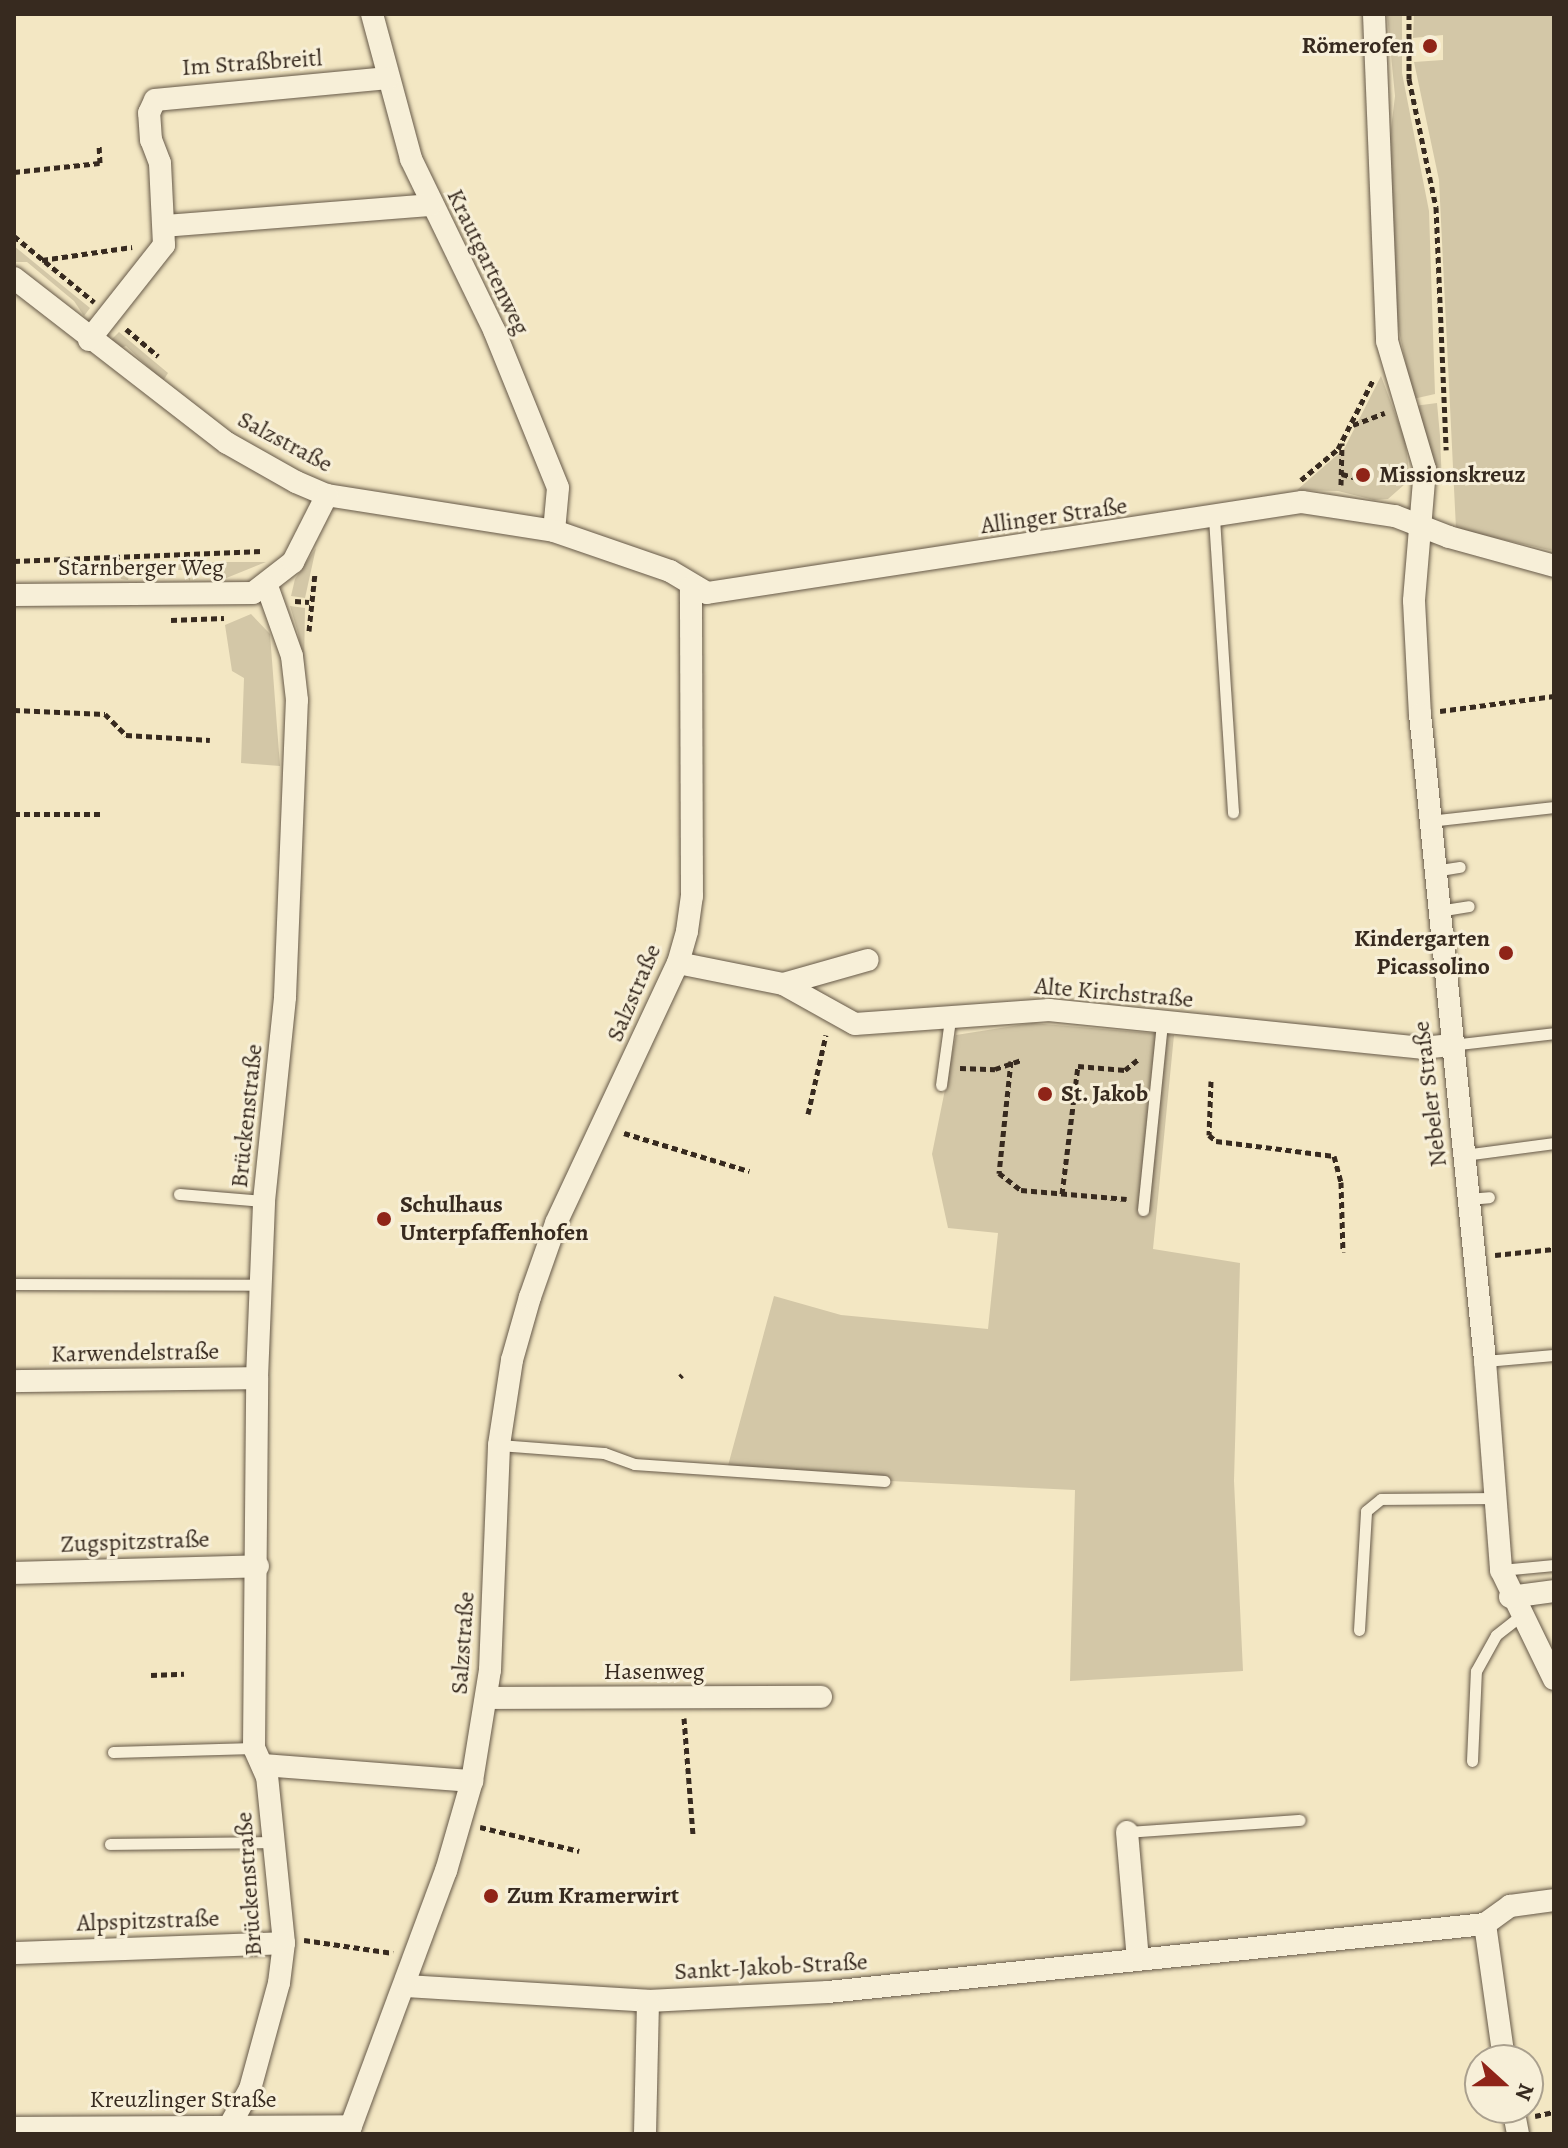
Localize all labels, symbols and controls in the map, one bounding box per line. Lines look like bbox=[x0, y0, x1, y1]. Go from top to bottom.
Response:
place label: Römerofen bbox=[1302, 32, 1414, 60]
marker: Römerofen bbox=[1421, 37, 1439, 55]
street label: Im Straßbreitl bbox=[181, 44, 323, 82]
street label: Krautgartenweg bbox=[440, 184, 536, 340]
street label: Salzstraße bbox=[233, 405, 337, 479]
place label: Missionskreuz bbox=[1379, 461, 1526, 489]
marker: Missionskreuz bbox=[1354, 466, 1372, 484]
street label: Allinger Straße bbox=[979, 491, 1129, 541]
street label: Starnberger Weg bbox=[58, 554, 224, 582]
place label: Kindergarten Picassolino bbox=[1354, 925, 1490, 981]
street label: Salzstraße bbox=[601, 940, 667, 1046]
marker: Kindergarten Picassolino bbox=[1497, 944, 1515, 962]
street label: Alte Kirchstraße bbox=[1033, 972, 1195, 1014]
street label: Nebeler Straße bbox=[1407, 1019, 1453, 1169]
street label: Brückenstraße bbox=[225, 1043, 269, 1189]
place label: St. Jakob bbox=[1061, 1080, 1148, 1108]
marker: St. Jakob bbox=[1036, 1085, 1054, 1103]
place label: Schulhaus Unterpfaffenhofen bbox=[400, 1191, 589, 1247]
marker: Schulhaus Unterpfaffenhofen bbox=[375, 1210, 393, 1228]
street label: Karwendelstraße bbox=[51, 1337, 219, 1369]
street label: Zugspitzstraße bbox=[60, 1525, 210, 1559]
street label: Salzstraße bbox=[445, 1591, 481, 1695]
street label: Hasenweg bbox=[604, 1658, 704, 1686]
street label: Brückenstraße bbox=[230, 1811, 268, 1957]
place label: Zum Kramerwirt bbox=[507, 1882, 679, 1910]
marker: Zum Kramerwirt bbox=[482, 1887, 500, 1905]
street label: Alpspitzstraße bbox=[76, 1904, 220, 1938]
street label: Sankt-Jakob-Straße bbox=[674, 1948, 868, 1986]
north arrow bbox=[1464, 2044, 1544, 2124]
text: N bbox=[1508, 2079, 1541, 2105]
street label: Kreuzlinger Straße bbox=[89, 2086, 277, 2114]

